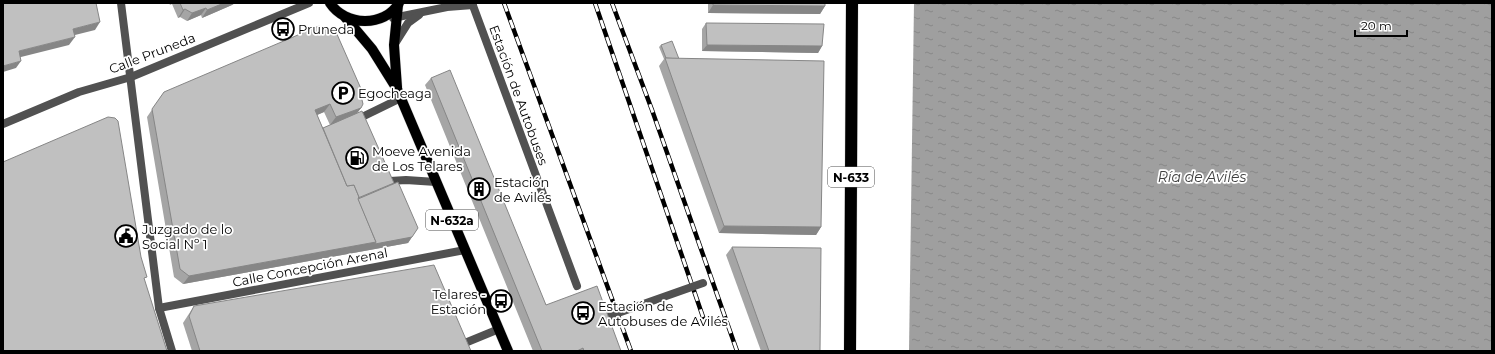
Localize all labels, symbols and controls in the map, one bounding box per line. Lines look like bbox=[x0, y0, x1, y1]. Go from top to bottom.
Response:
scale bar bbox=[1355, 12, 1407, 38]
bus stop icon: Pruneda bbox=[270, 16, 296, 42]
text: 20 m bbox=[1361, 18, 1392, 33]
place label: Pruneda bbox=[298, 21, 354, 37]
street label: Estación de Autobuses bbox=[486, 23, 552, 167]
street label: Calle Pruneda bbox=[107, 29, 197, 77]
parking icon: Egocheaga bbox=[330, 80, 356, 106]
place label: Egocheaga bbox=[358, 85, 432, 101]
place label: Moeve Avenida de Los Telares bbox=[372, 143, 471, 174]
fuel station icon: Moeve Avenida de Los Telares bbox=[344, 145, 370, 171]
road number: N-633 bbox=[828, 167, 874, 187]
water label: Ría de Avilés bbox=[1158, 168, 1247, 186]
place label: Estación de Avilés bbox=[494, 174, 551, 205]
building icon: Estación de Avilés bbox=[466, 176, 492, 202]
road number: N-632a bbox=[426, 210, 478, 230]
place label: Juzgado de lo Social Nº 1 bbox=[141, 221, 232, 252]
public building icon: Juzgado de lo Social Nº 1 bbox=[113, 223, 139, 249]
street label: Calle Concepción Arenal bbox=[231, 244, 389, 290]
place label: Telares - Estación bbox=[431, 286, 486, 317]
bus stop icon: Telares - Estación bbox=[488, 288, 514, 314]
place label: Estación de Autobuses de Avilés bbox=[598, 298, 728, 329]
bus stop icon: Estación de Autobuses de Avilés bbox=[570, 300, 596, 326]

